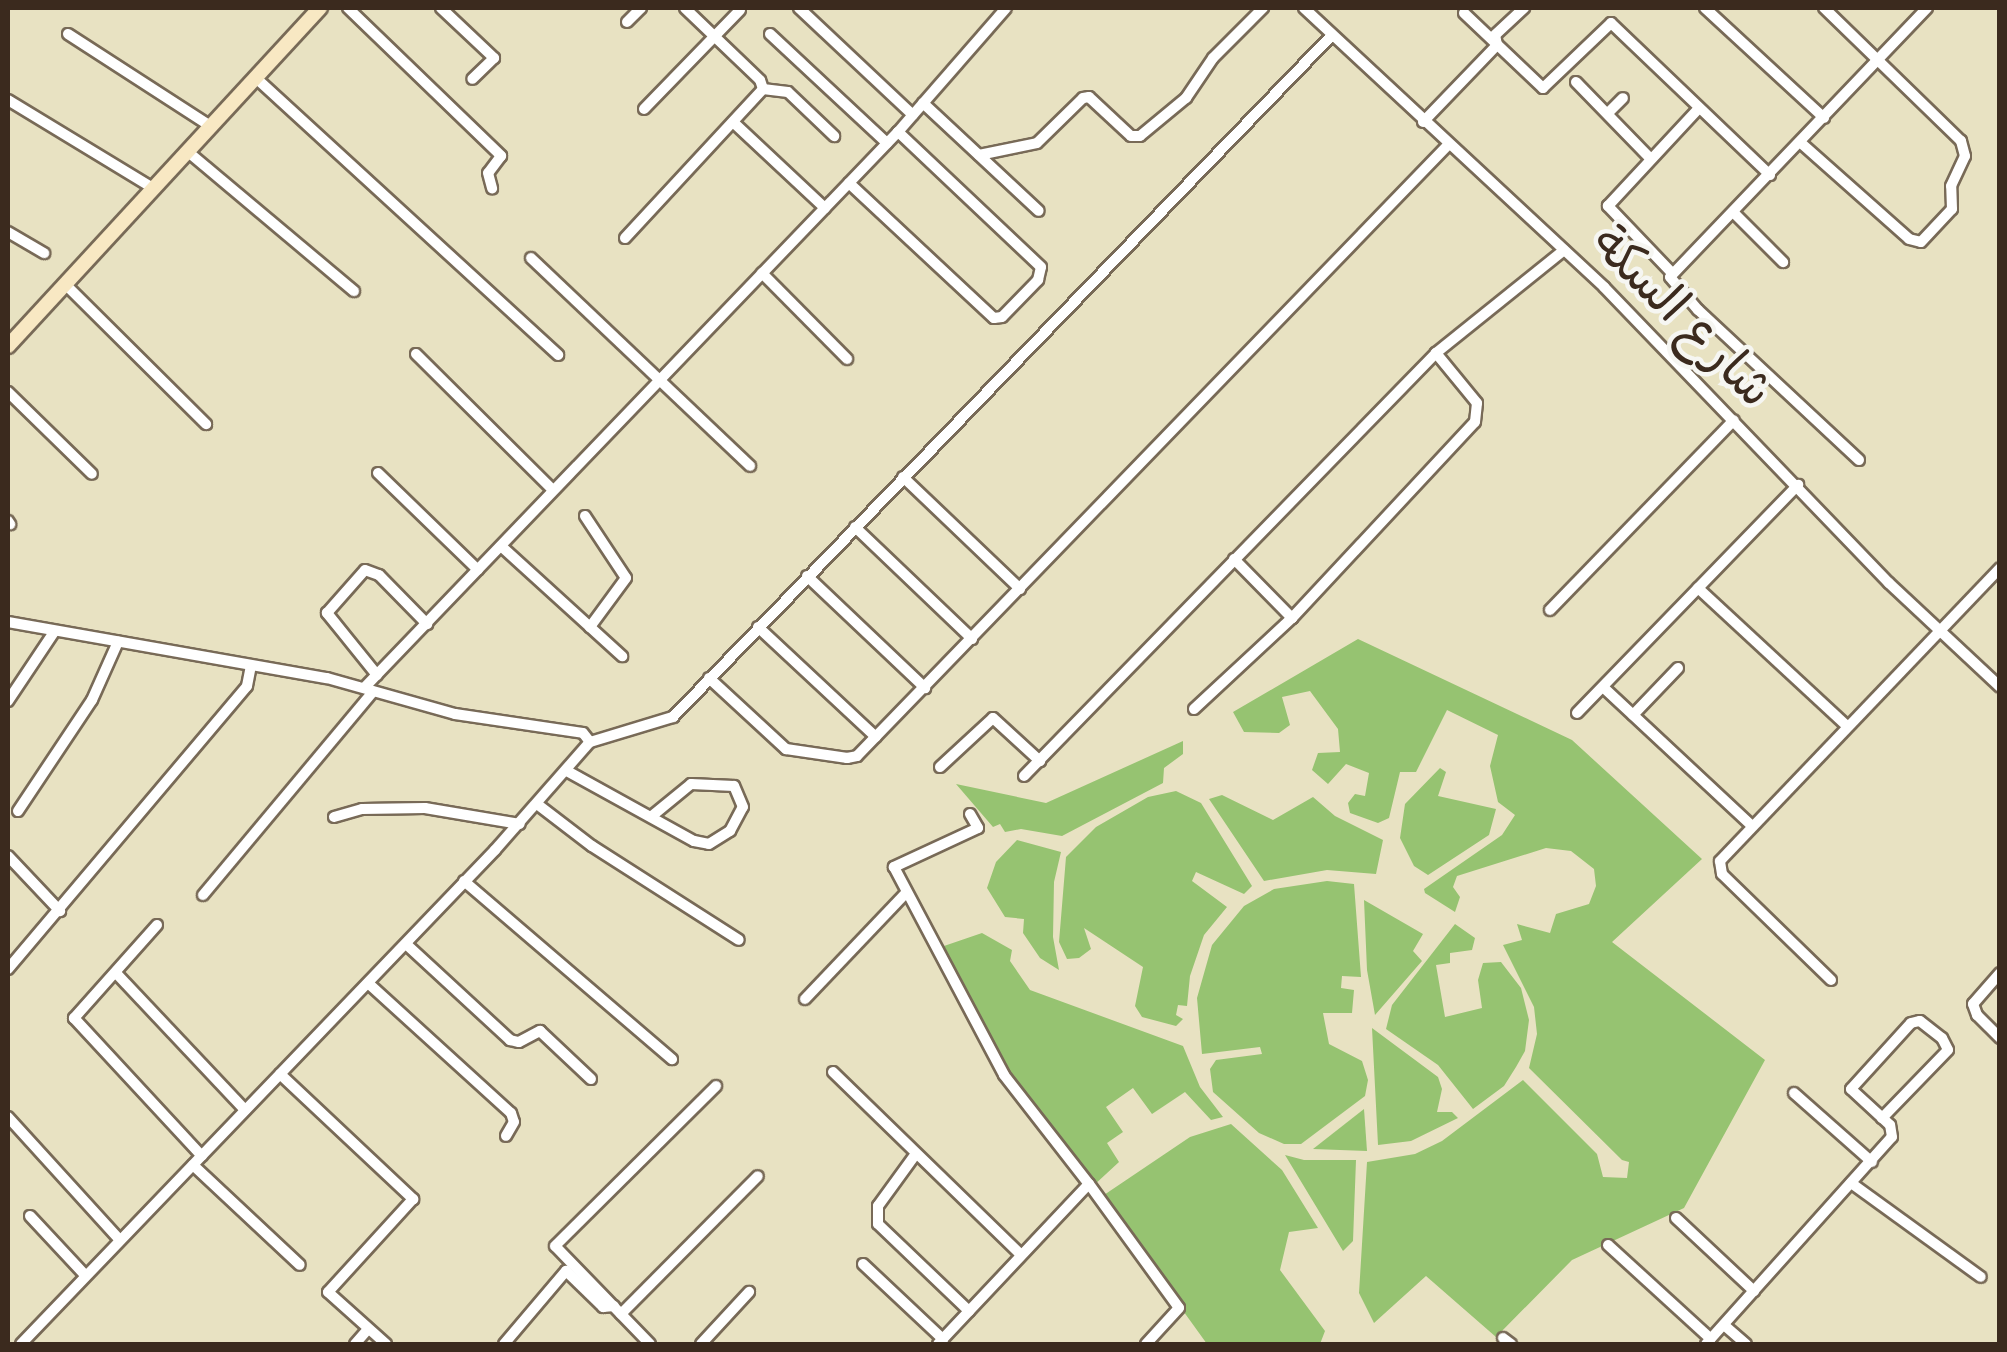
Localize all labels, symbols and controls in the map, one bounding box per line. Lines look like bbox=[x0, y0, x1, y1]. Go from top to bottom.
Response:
street label: شارع السكة bbox=[1580, 213, 1786, 419]

